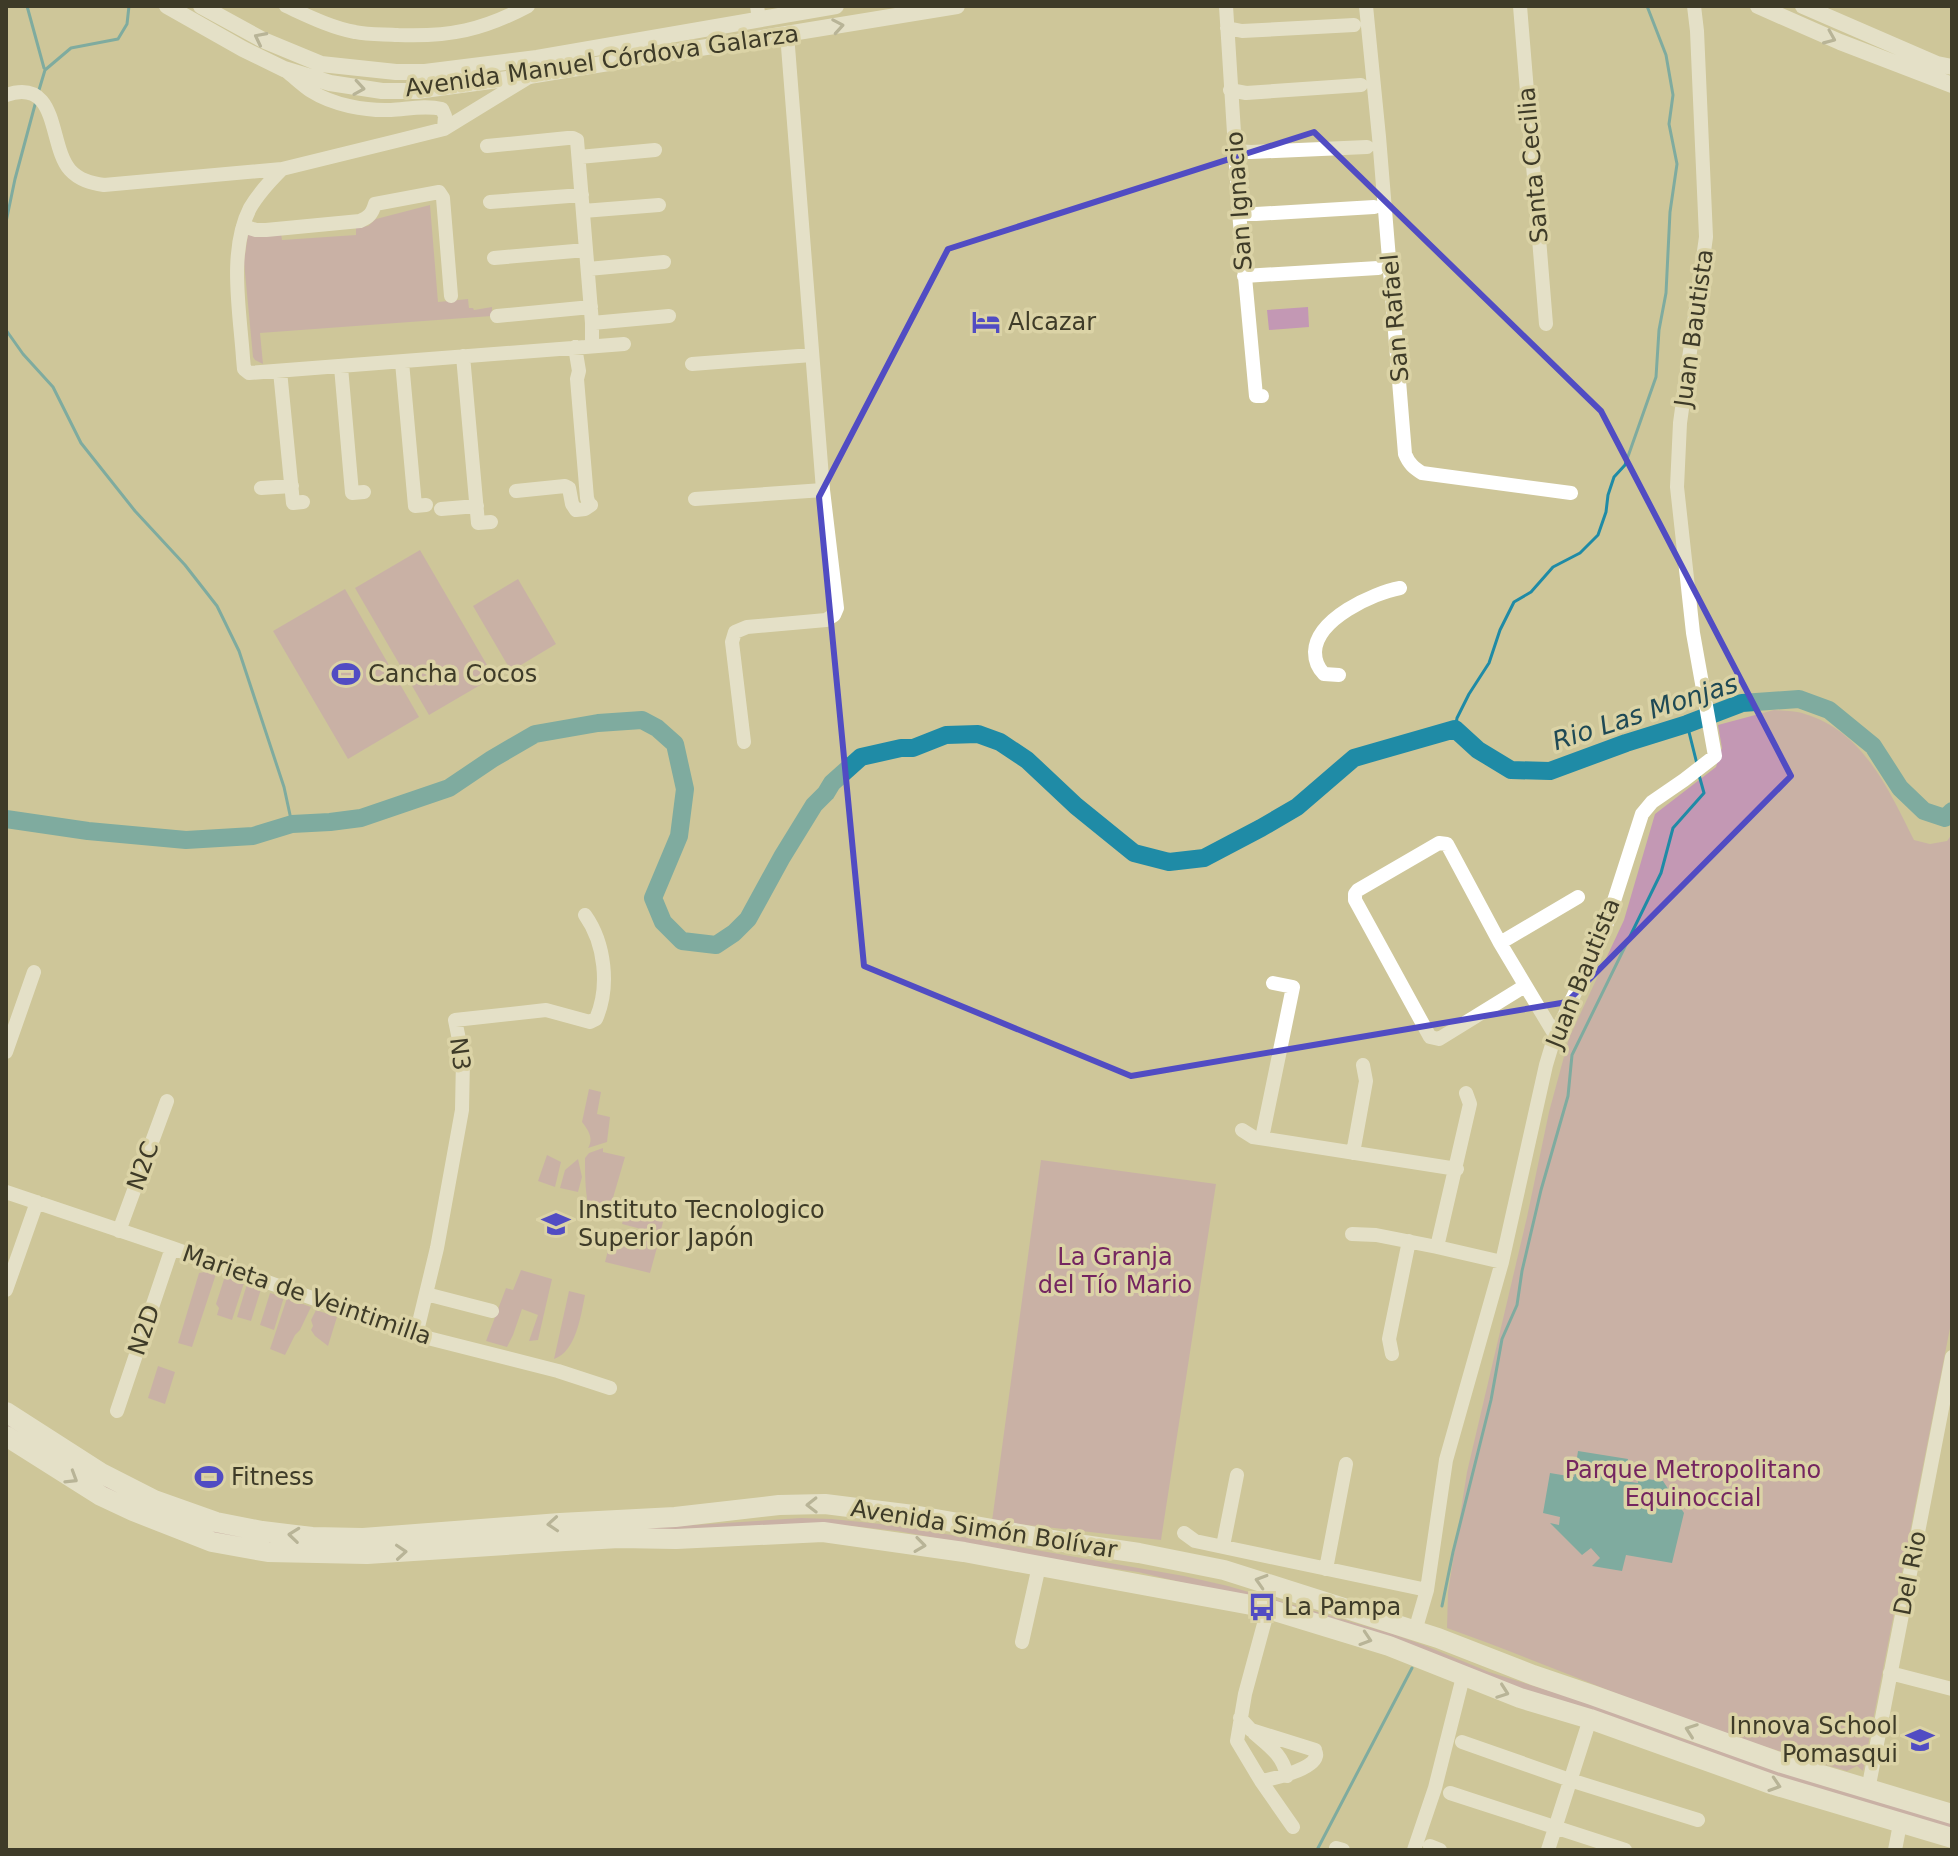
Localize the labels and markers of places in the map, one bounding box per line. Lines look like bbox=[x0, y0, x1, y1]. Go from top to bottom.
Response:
hotel icon: Alcazar bbox=[971, 307, 1001, 337]
place label: Alcazar bbox=[1008, 308, 1096, 336]
sports icon: Cancha Cocos bbox=[331, 659, 361, 689]
place label: Cancha Cocos bbox=[368, 660, 537, 688]
place label: Instituto Tecnologico Superior Japón bbox=[578, 1196, 825, 1252]
school or university icon: Instituto Tecnologico Superior Japón bbox=[541, 1209, 571, 1239]
sports icon: Fitness bbox=[194, 1462, 224, 1492]
place label: Fitness bbox=[231, 1463, 314, 1491]
bus stop icon: La Pampa bbox=[1247, 1592, 1277, 1622]
place label: La Pampa bbox=[1284, 1593, 1401, 1621]
place label: Innova School Pomasqui bbox=[1730, 1712, 1898, 1768]
school or university icon: Innova School Pomasqui bbox=[1905, 1725, 1935, 1755]

